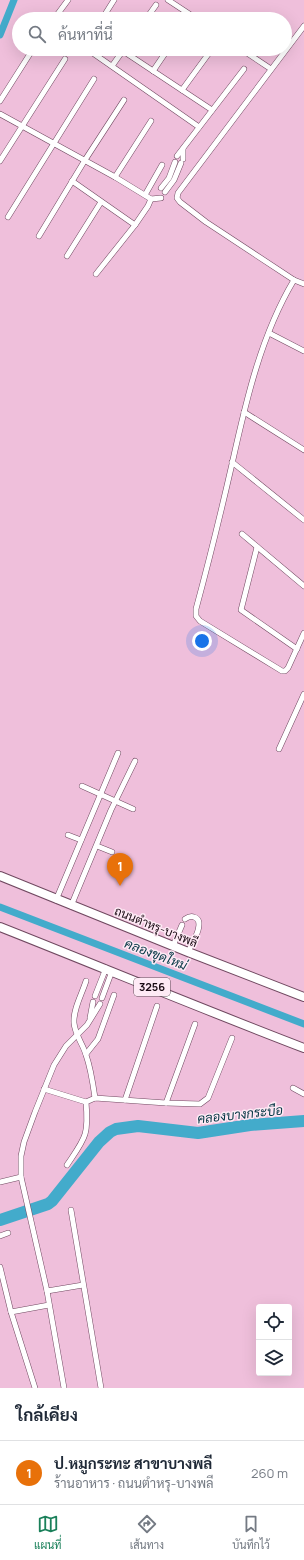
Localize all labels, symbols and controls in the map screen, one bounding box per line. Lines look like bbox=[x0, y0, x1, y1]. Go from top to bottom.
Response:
search box bbox=[12, 12, 292, 56]
icon: search bbox=[26, 23, 48, 45]
text: ค้นหาที่นี่ bbox=[58, 24, 113, 45]
your location bbox=[192, 631, 212, 651]
pin: 1 bbox=[107, 853, 133, 886]
street label: ถนนตำหรุ-บางพลี bbox=[112, 902, 200, 952]
water label: คลองขุดใหม่ bbox=[122, 934, 191, 975]
road number: 3256 bbox=[134, 978, 170, 996]
water label: คลองบางกระบือ bbox=[196, 1101, 284, 1127]
map controls bbox=[256, 1304, 292, 1376]
button: locate bbox=[256, 1304, 292, 1340]
button: layers bbox=[256, 1340, 292, 1376]
text: ใกล้เคียง bbox=[16, 1403, 78, 1426]
text: ป.หมูกระทะ สาขาบางพลี bbox=[54, 1453, 212, 1474]
text: 1 bbox=[26, 1464, 32, 1482]
text: 260 m bbox=[251, 1464, 288, 1482]
text: ร้านอาหาร · ถนนตำหรุ-บางพลี bbox=[54, 1474, 214, 1492]
tab: แผนที่ bbox=[34, 1513, 62, 1552]
tab: เส้นทาง bbox=[130, 1513, 164, 1552]
tab: บันทึกไว้ bbox=[232, 1513, 270, 1552]

